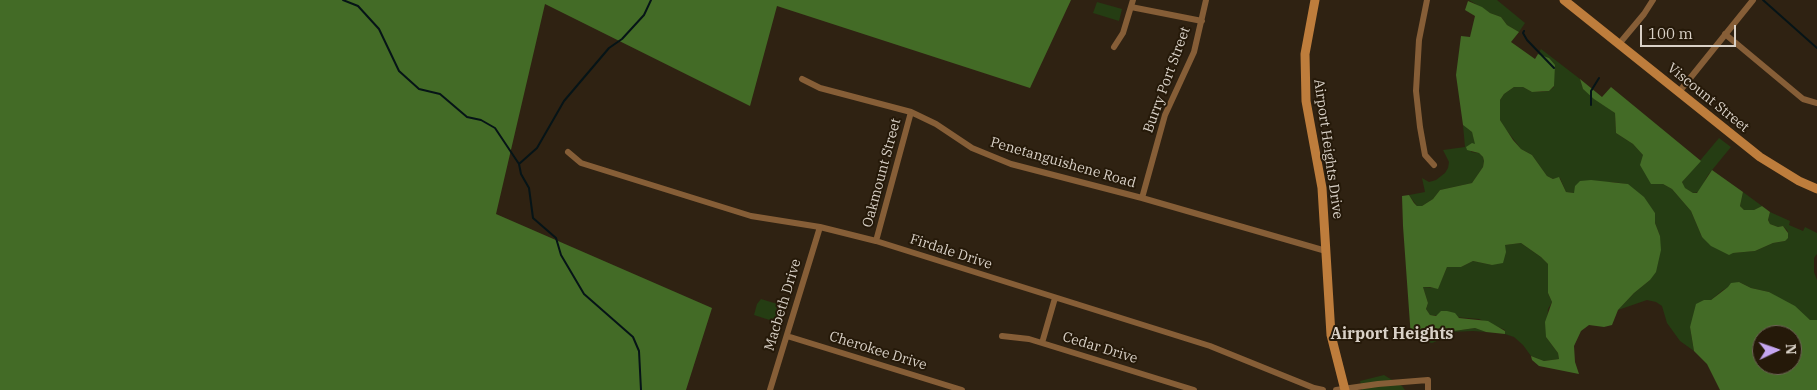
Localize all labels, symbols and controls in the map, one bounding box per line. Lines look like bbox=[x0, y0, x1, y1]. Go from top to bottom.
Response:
scale bar bbox=[1642, 15, 1738, 47]
text: 100 m bbox=[1648, 24, 1693, 43]
street label: Burry Port Street bbox=[1140, 25, 1194, 135]
street label: Viscount Street bbox=[1664, 60, 1752, 136]
street label: Airport Heights Drive bbox=[1310, 78, 1346, 220]
street label: Oakmount Street bbox=[859, 117, 905, 229]
street label: Penetanguishene Road bbox=[988, 134, 1138, 192]
street label: Firdale Drive bbox=[908, 231, 994, 273]
street label: Macbeth Drive bbox=[761, 257, 805, 353]
district label: Airport Heights bbox=[1331, 324, 1453, 344]
north arrow bbox=[1752, 325, 1802, 375]
street label: Cherokee Drive bbox=[827, 328, 929, 374]
street label: Cedar Drive bbox=[1060, 329, 1140, 367]
text: N bbox=[1782, 343, 1800, 355]

